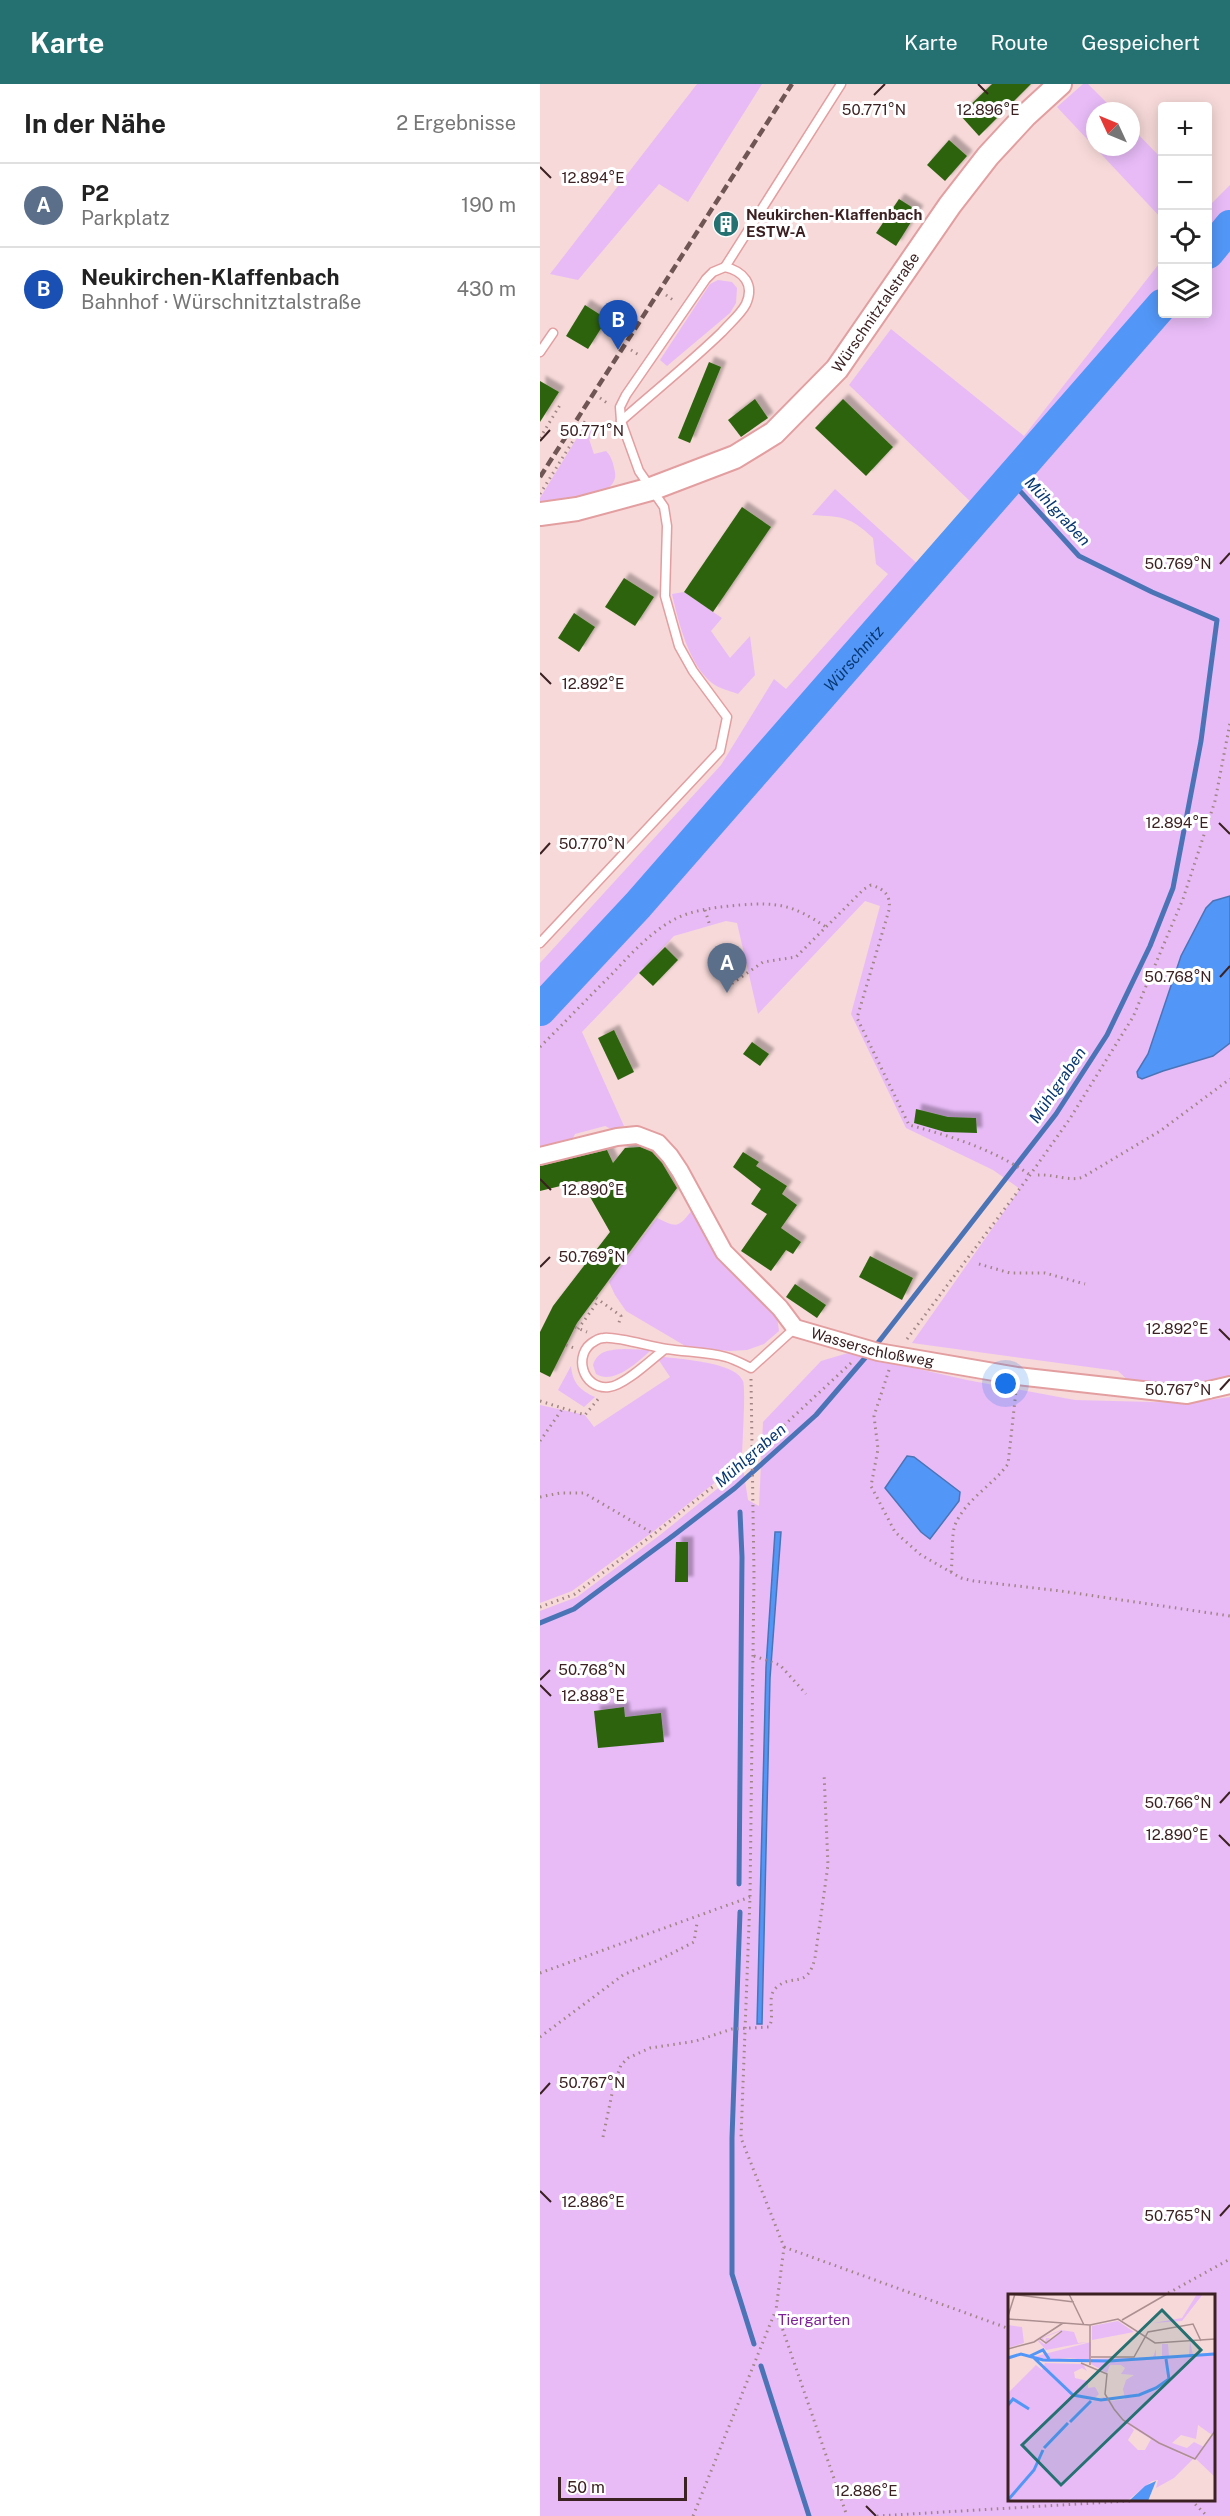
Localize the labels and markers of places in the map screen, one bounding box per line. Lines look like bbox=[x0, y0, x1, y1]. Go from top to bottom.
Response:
place label: Neukirchen-Klaffenbach ESTW-A bbox=[746, 206, 922, 240]
building icon: Neukirchen-Klaffenbach ESTW-A bbox=[711, 209, 741, 239]
pin: B bbox=[598, 300, 638, 350]
pin: A bbox=[708, 944, 747, 993]

